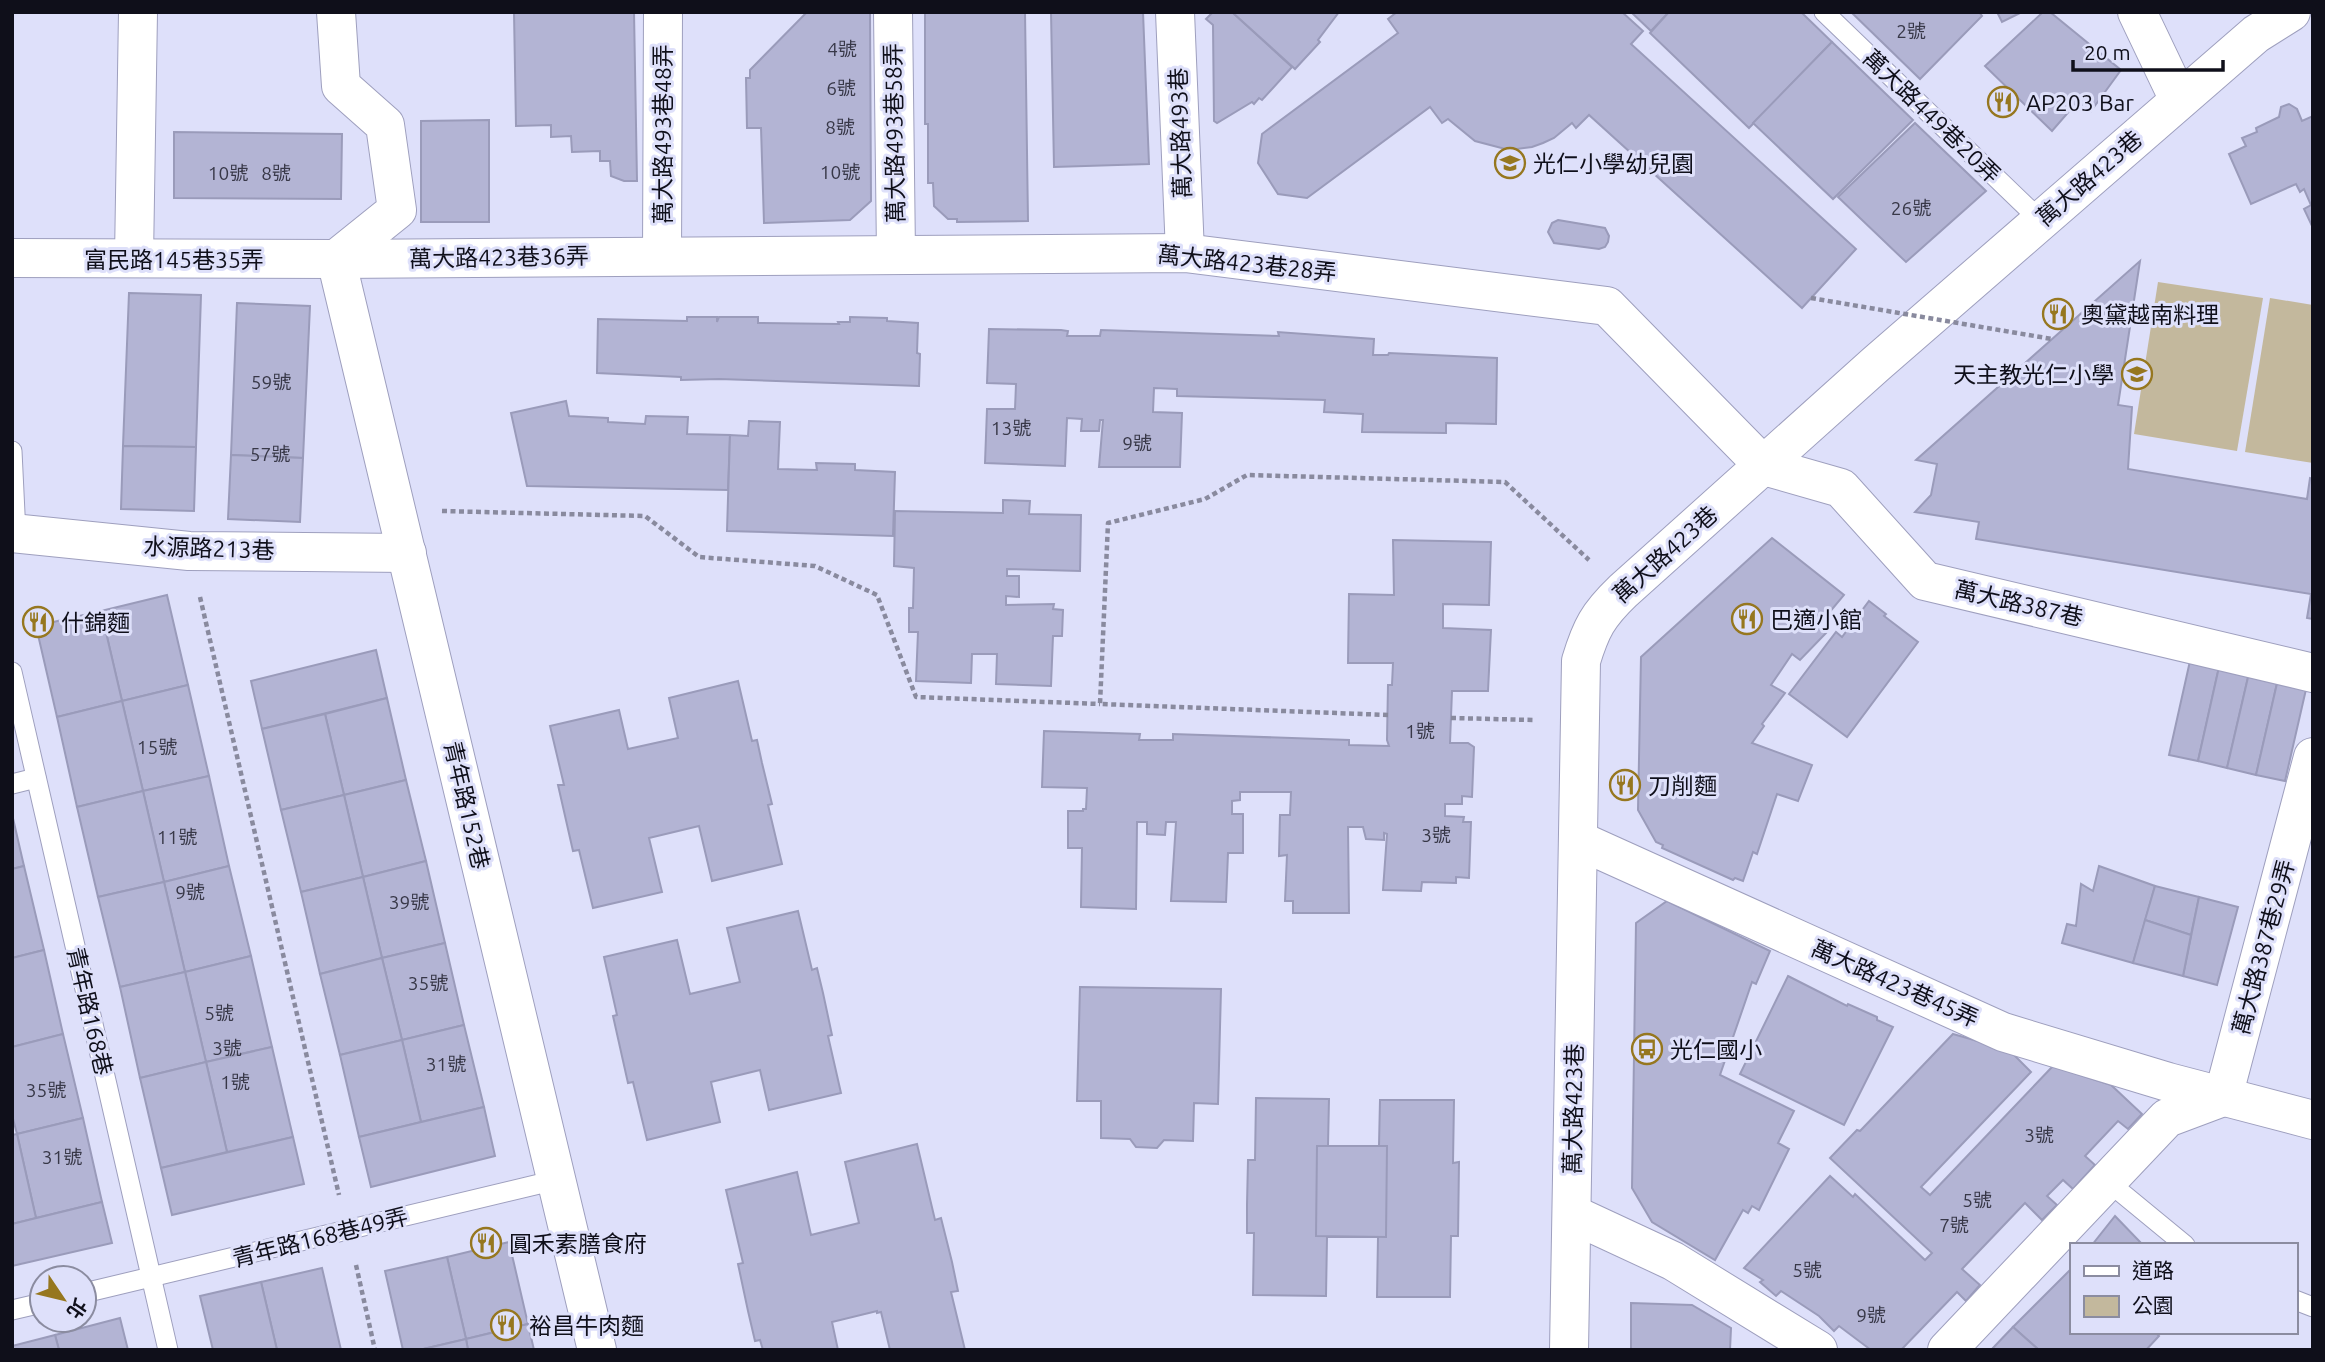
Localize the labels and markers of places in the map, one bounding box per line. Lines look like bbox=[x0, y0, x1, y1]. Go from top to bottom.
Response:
restaurant icon: AP203 Bar bbox=[1986, 85, 2020, 119]
place label: AP203 Bar bbox=[2026, 90, 2134, 115]
school or university icon: 光仁小學幼兒園 bbox=[1493, 146, 1527, 180]
place label: 光仁小學幼兒園 bbox=[1533, 151, 1694, 176]
restaurant icon: 奧黛越南料理 bbox=[2041, 297, 2075, 331]
place label: 奧黛越南料理 bbox=[2081, 302, 2219, 327]
school or university icon: 天主教光仁小學 bbox=[2120, 357, 2154, 391]
place label: 天主教光仁小學 bbox=[1953, 362, 2114, 387]
restaurant icon: 巴適小館 bbox=[1730, 602, 1764, 636]
restaurant icon: 什錦麵 bbox=[21, 605, 55, 639]
place label: 巴適小館 bbox=[1770, 607, 1862, 632]
place label: 什錦麵 bbox=[61, 610, 130, 635]
restaurant icon: 刀削麵 bbox=[1608, 768, 1642, 802]
place label: 刀削麵 bbox=[1648, 773, 1717, 798]
bus stop icon: 光仁國小 bbox=[1630, 1032, 1664, 1066]
place label: 光仁國小 bbox=[1670, 1037, 1762, 1062]
restaurant icon: 圓禾素膳食府 bbox=[469, 1226, 503, 1260]
place label: 圓禾素膳食府 bbox=[509, 1231, 647, 1256]
restaurant icon: 裕昌牛肉麵 bbox=[489, 1308, 523, 1342]
place label: 裕昌牛肉麵 bbox=[529, 1313, 644, 1338]

